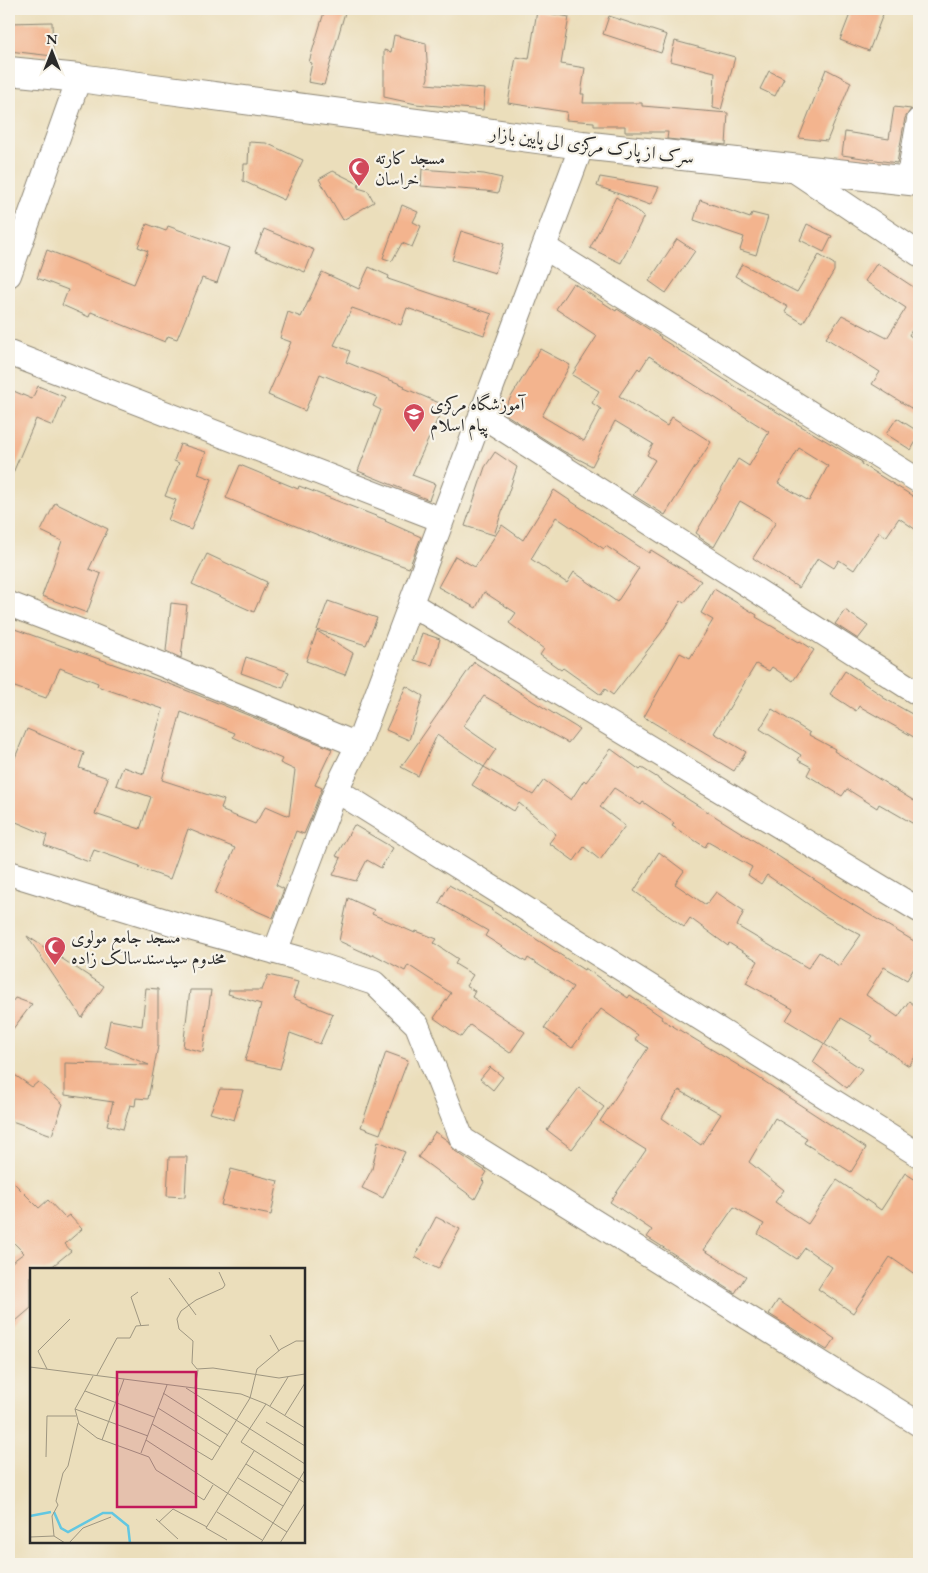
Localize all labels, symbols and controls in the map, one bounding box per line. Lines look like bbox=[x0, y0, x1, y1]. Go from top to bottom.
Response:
north arrow bbox=[28, 28, 78, 78]
text: N bbox=[46, 30, 58, 48]
street label: سرک از پارک مرکزی الی پایین بازار bbox=[486, 120, 695, 170]
place label: مسجد کارته خراسان bbox=[375, 146, 445, 190]
mosque icon: مسجد کارته خراسان bbox=[347, 156, 371, 187]
place label: آموزشگاه مرکزی پیام اسلام bbox=[430, 392, 526, 441]
school or university icon: آموزشگاه مرکزی پیام اسلام bbox=[402, 402, 426, 433]
place label: مسجد جامع مولوی مخدوم سیدسندسالک زاده bbox=[71, 925, 226, 974]
mosque icon: مسجد جامع مولوی مخدوم سیدسندسالک زاده bbox=[43, 935, 67, 966]
inset map bbox=[30, 1268, 305, 1543]

